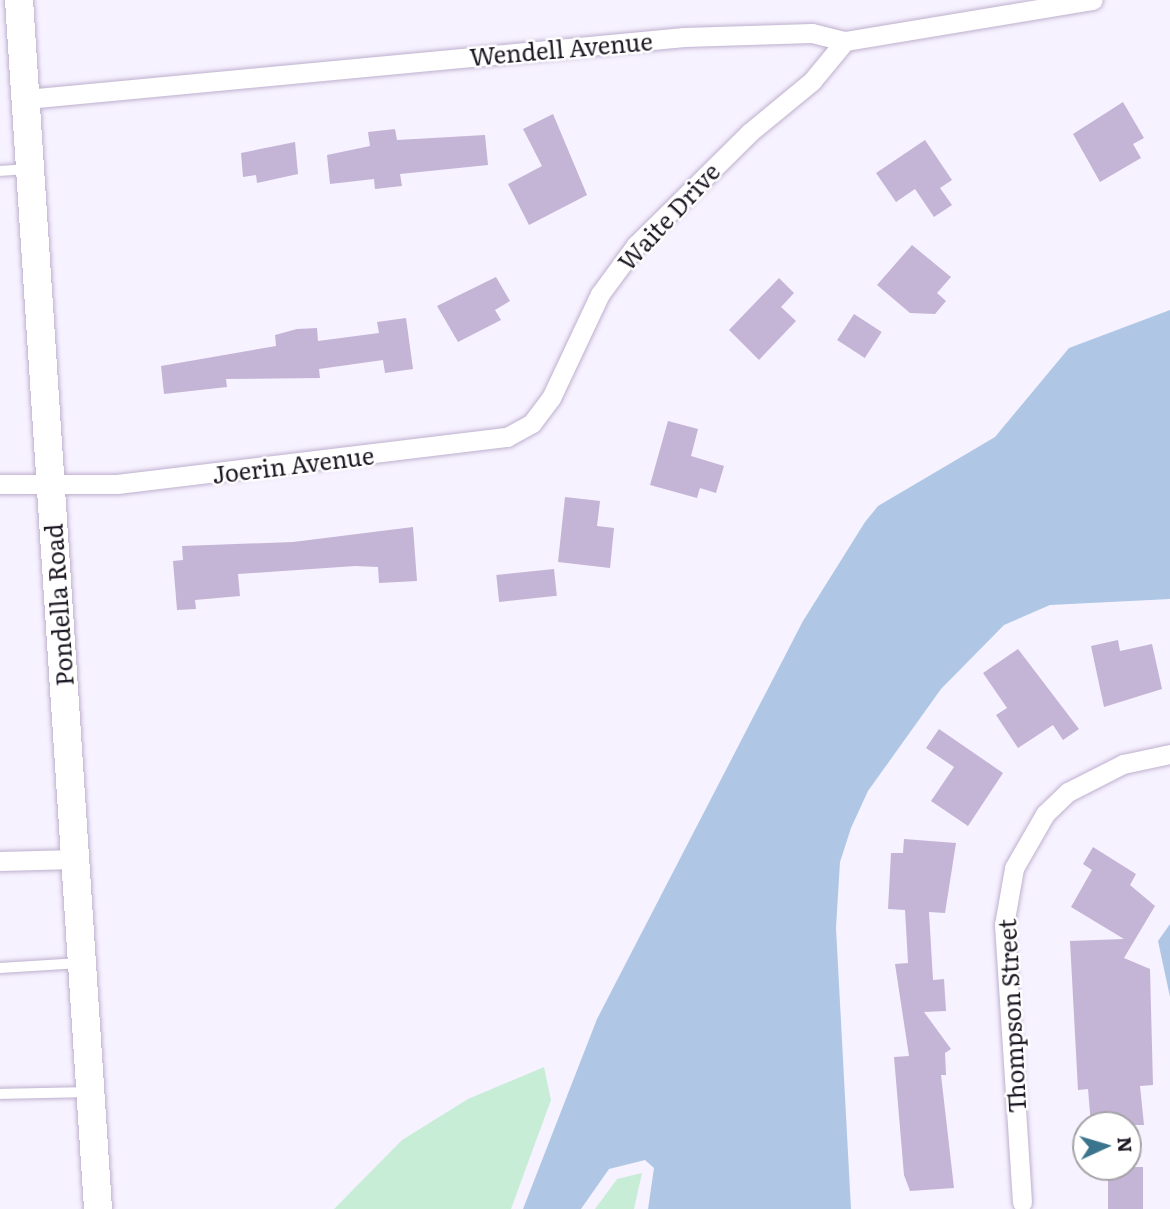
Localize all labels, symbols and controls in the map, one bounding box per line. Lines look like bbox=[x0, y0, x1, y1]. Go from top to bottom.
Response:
street label: Wendell Avenue bbox=[468, 26, 654, 70]
street label: Waite Drive bbox=[611, 156, 725, 276]
street label: Joerin Avenue bbox=[210, 440, 376, 488]
street label: Pondella Road bbox=[38, 523, 78, 687]
street label: Thompson Street bbox=[992, 918, 1030, 1114]
north arrow bbox=[1072, 1111, 1142, 1181]
text: N bbox=[1111, 1136, 1140, 1154]

